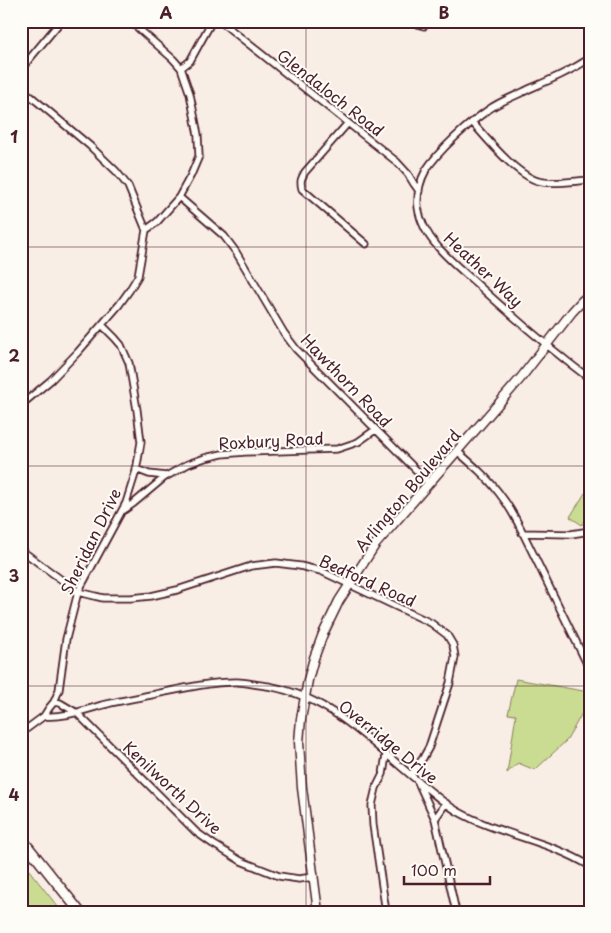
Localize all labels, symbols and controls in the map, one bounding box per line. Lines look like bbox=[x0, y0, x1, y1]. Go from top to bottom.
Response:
text: A bbox=[160, 0, 173, 24]
text: B bbox=[439, 0, 450, 24]
street label: Glendaloch Road bbox=[272, 43, 390, 141]
text: 1 bbox=[10, 124, 18, 148]
street label: Heather Way bbox=[439, 226, 529, 312]
street label: Hawthorn Road bbox=[296, 328, 398, 432]
text: 2 bbox=[8, 343, 20, 367]
street label: Arlington Boulevard bbox=[348, 423, 466, 557]
street label: Roxbury Road bbox=[218, 425, 324, 455]
street label: Sheridan Drive bbox=[54, 484, 126, 598]
street label: Bedford Road bbox=[316, 548, 420, 612]
text: 3 bbox=[9, 563, 19, 587]
street label: Overridge Drive bbox=[334, 693, 444, 789]
street label: Kenilworth Drive bbox=[118, 735, 228, 839]
text: 4 bbox=[9, 782, 20, 806]
scale bar bbox=[404, 853, 490, 885]
text: 100 m bbox=[411, 858, 457, 881]

